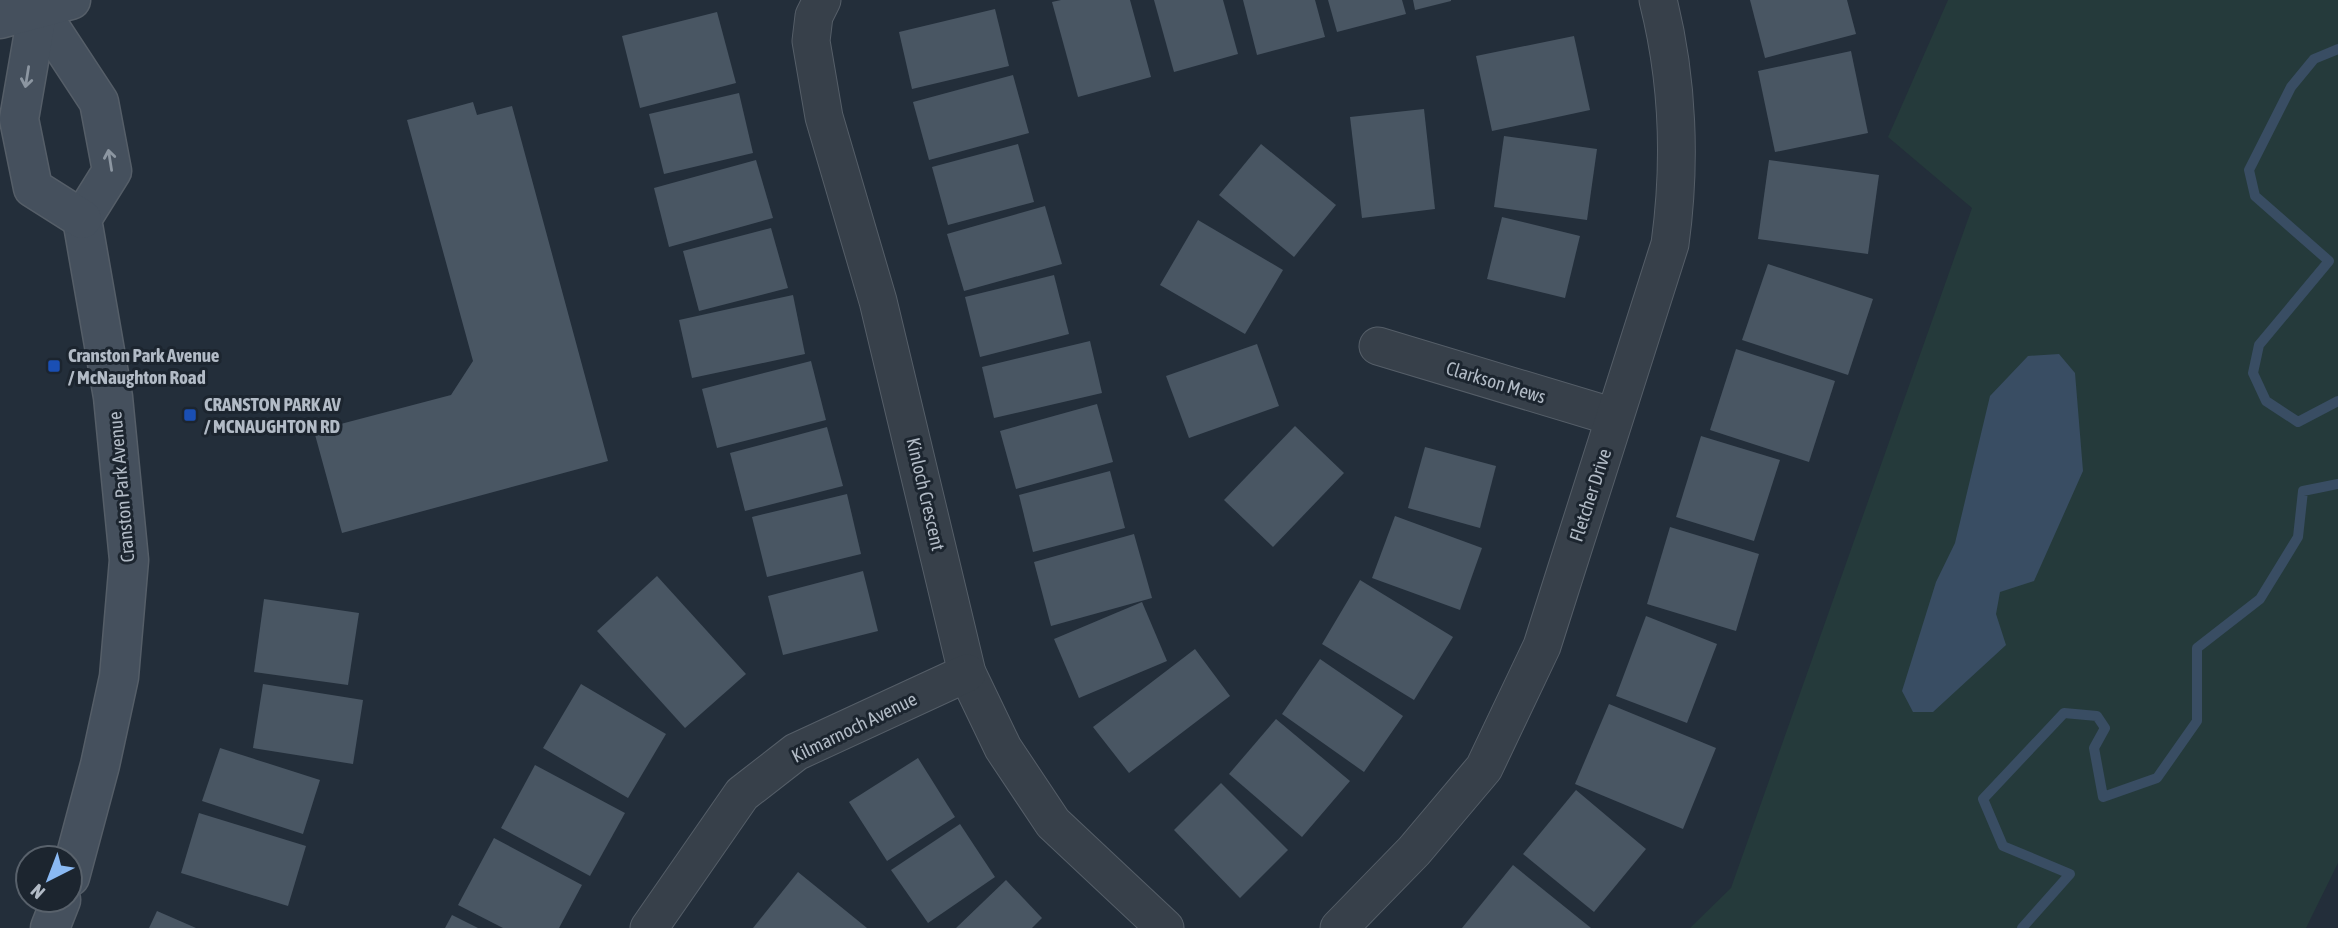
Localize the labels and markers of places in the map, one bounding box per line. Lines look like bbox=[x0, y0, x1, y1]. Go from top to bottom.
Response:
place label: Cranston Park Avenue / McNaughton Road bbox=[68, 344, 220, 388]
marker: Cranston Park Avenue / McNaughton Road bbox=[46, 358, 62, 374]
place label: CRANSTON PARK AV / MCNAUGHTON RD bbox=[204, 393, 342, 437]
marker: CRANSTON PARK AV / MCNAUGHTON RD bbox=[182, 407, 198, 423]

